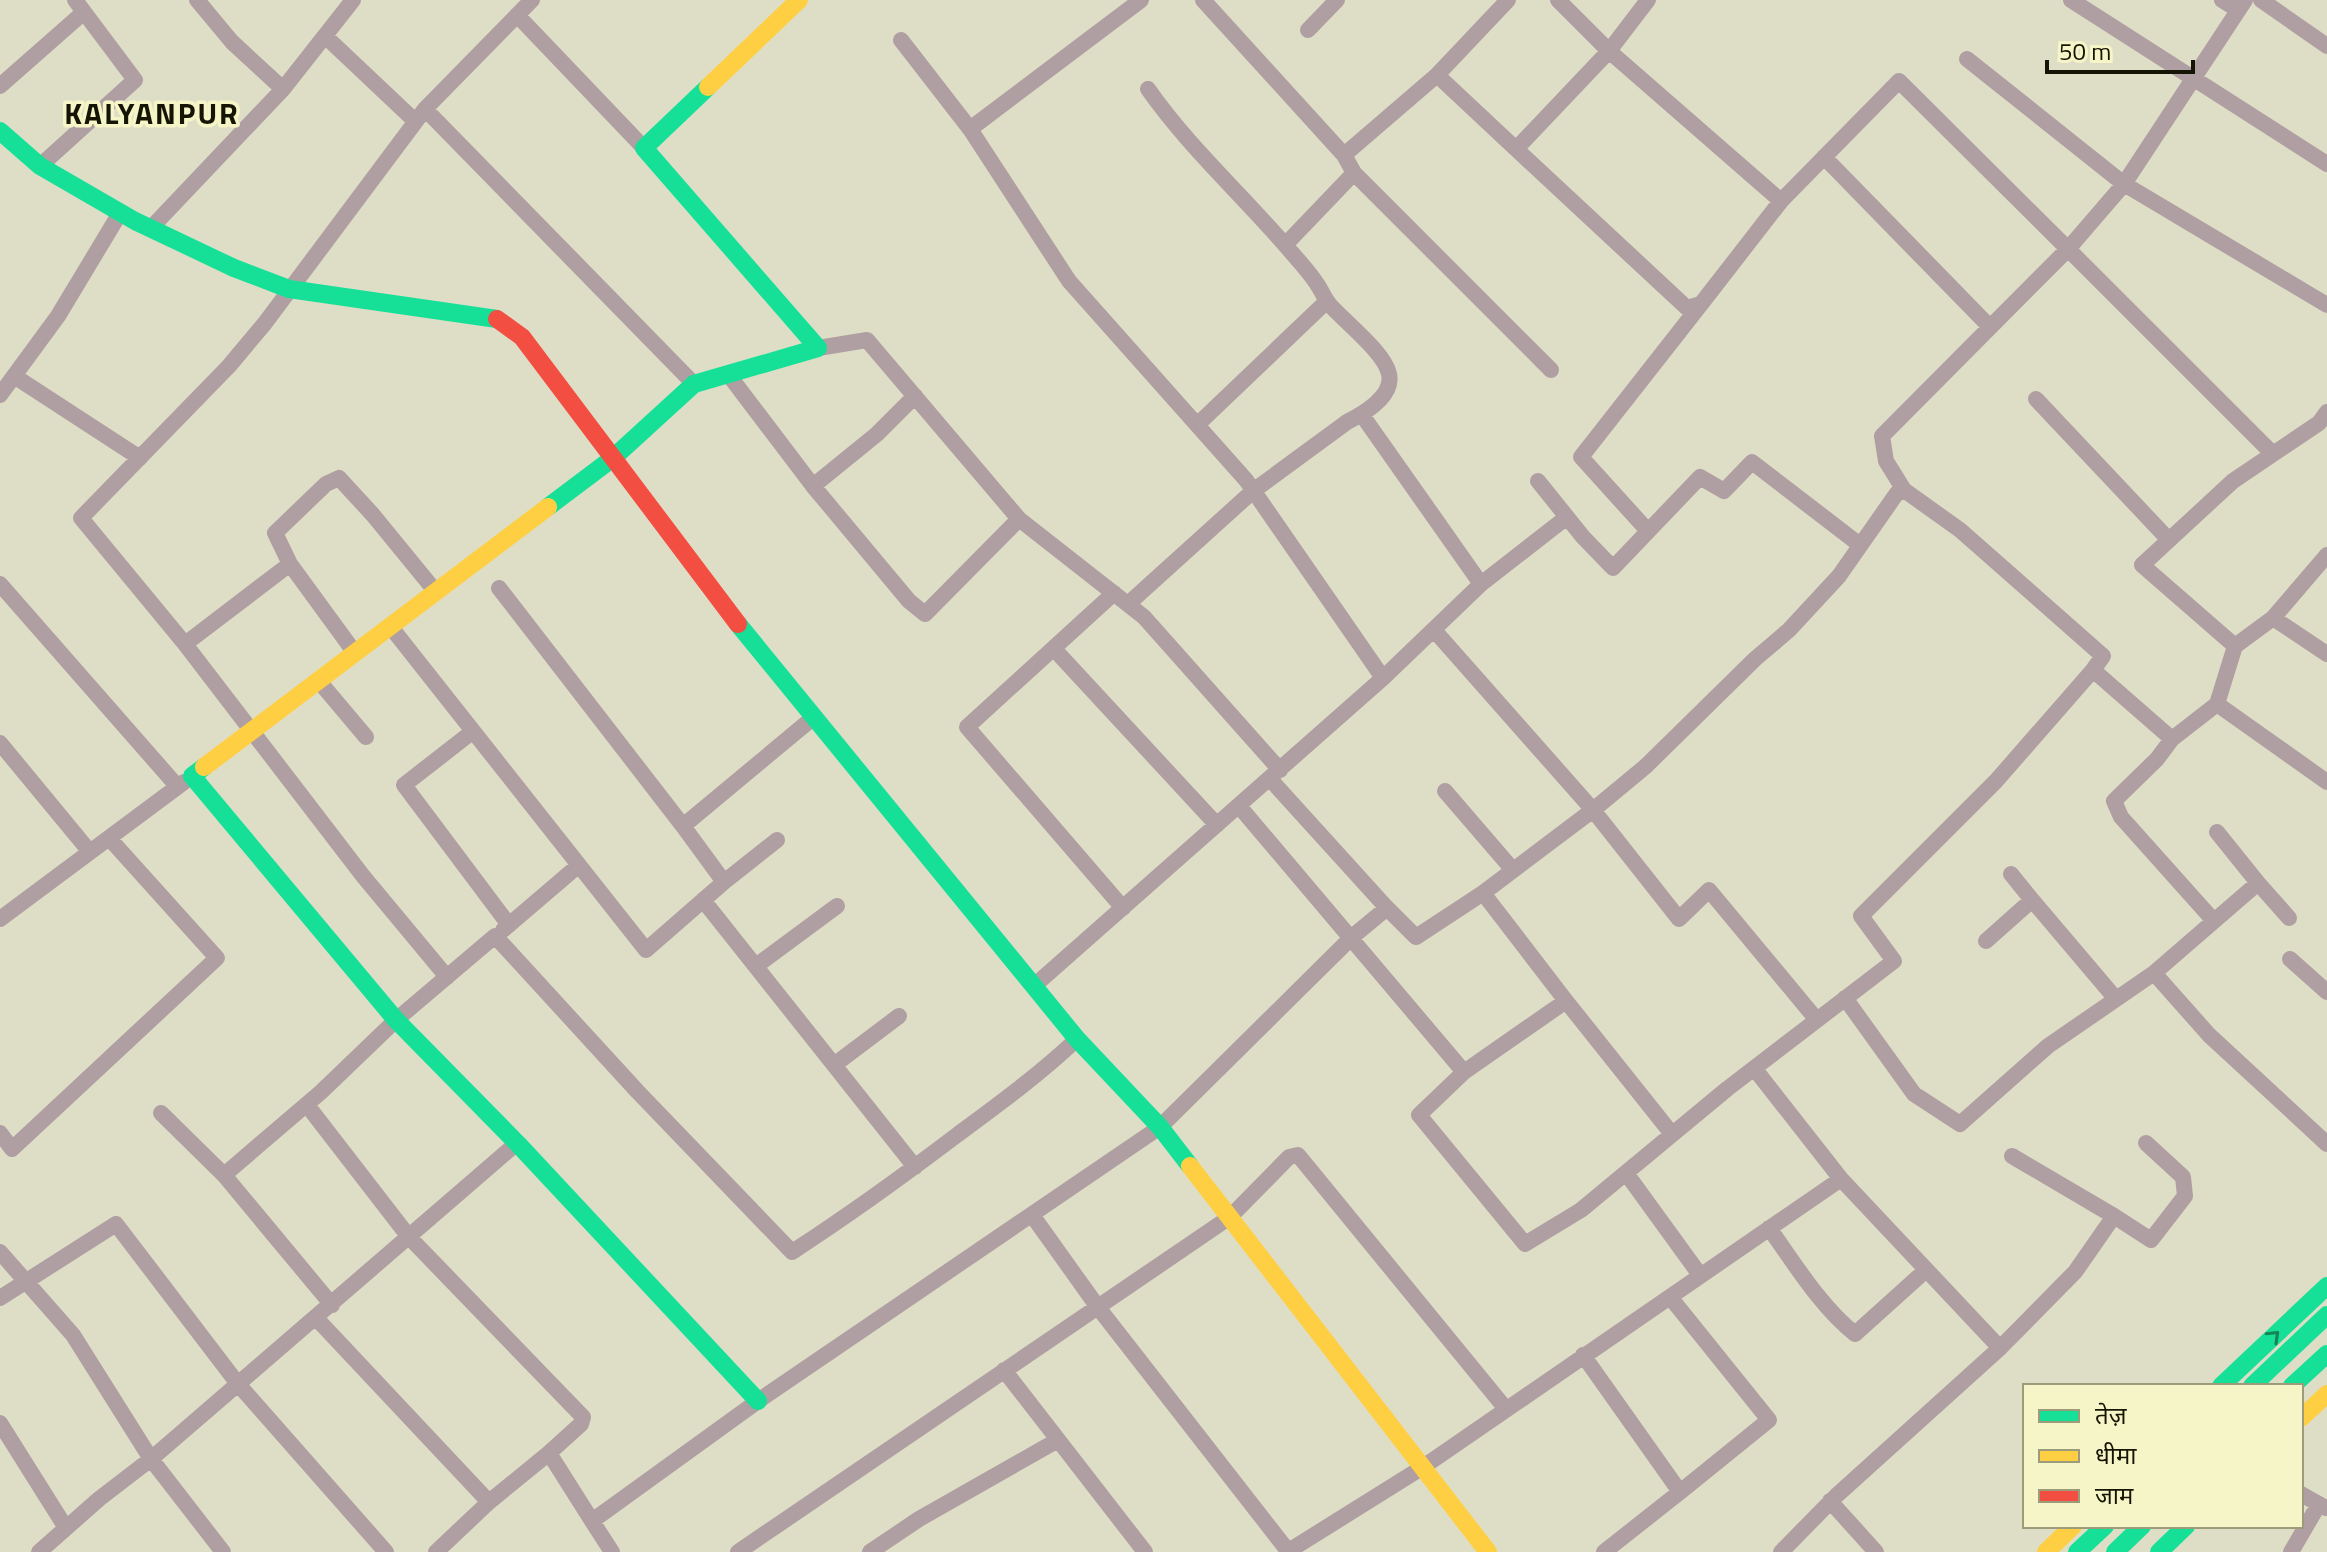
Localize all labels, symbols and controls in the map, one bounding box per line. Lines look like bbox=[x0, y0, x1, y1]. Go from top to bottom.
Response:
scale bar bbox=[2047, 24, 2193, 74]
text: 50 m bbox=[2059, 33, 2111, 69]
district label: KALYANPUR bbox=[64, 90, 240, 136]
one-way arrow bbox=[2265, 1330, 2279, 1345]
legend bbox=[2023, 1384, 2303, 1528]
text: तेज़ bbox=[2095, 1397, 2128, 1433]
text: धीमा bbox=[2095, 1437, 2137, 1473]
text: जाम bbox=[2095, 1477, 2134, 1513]

